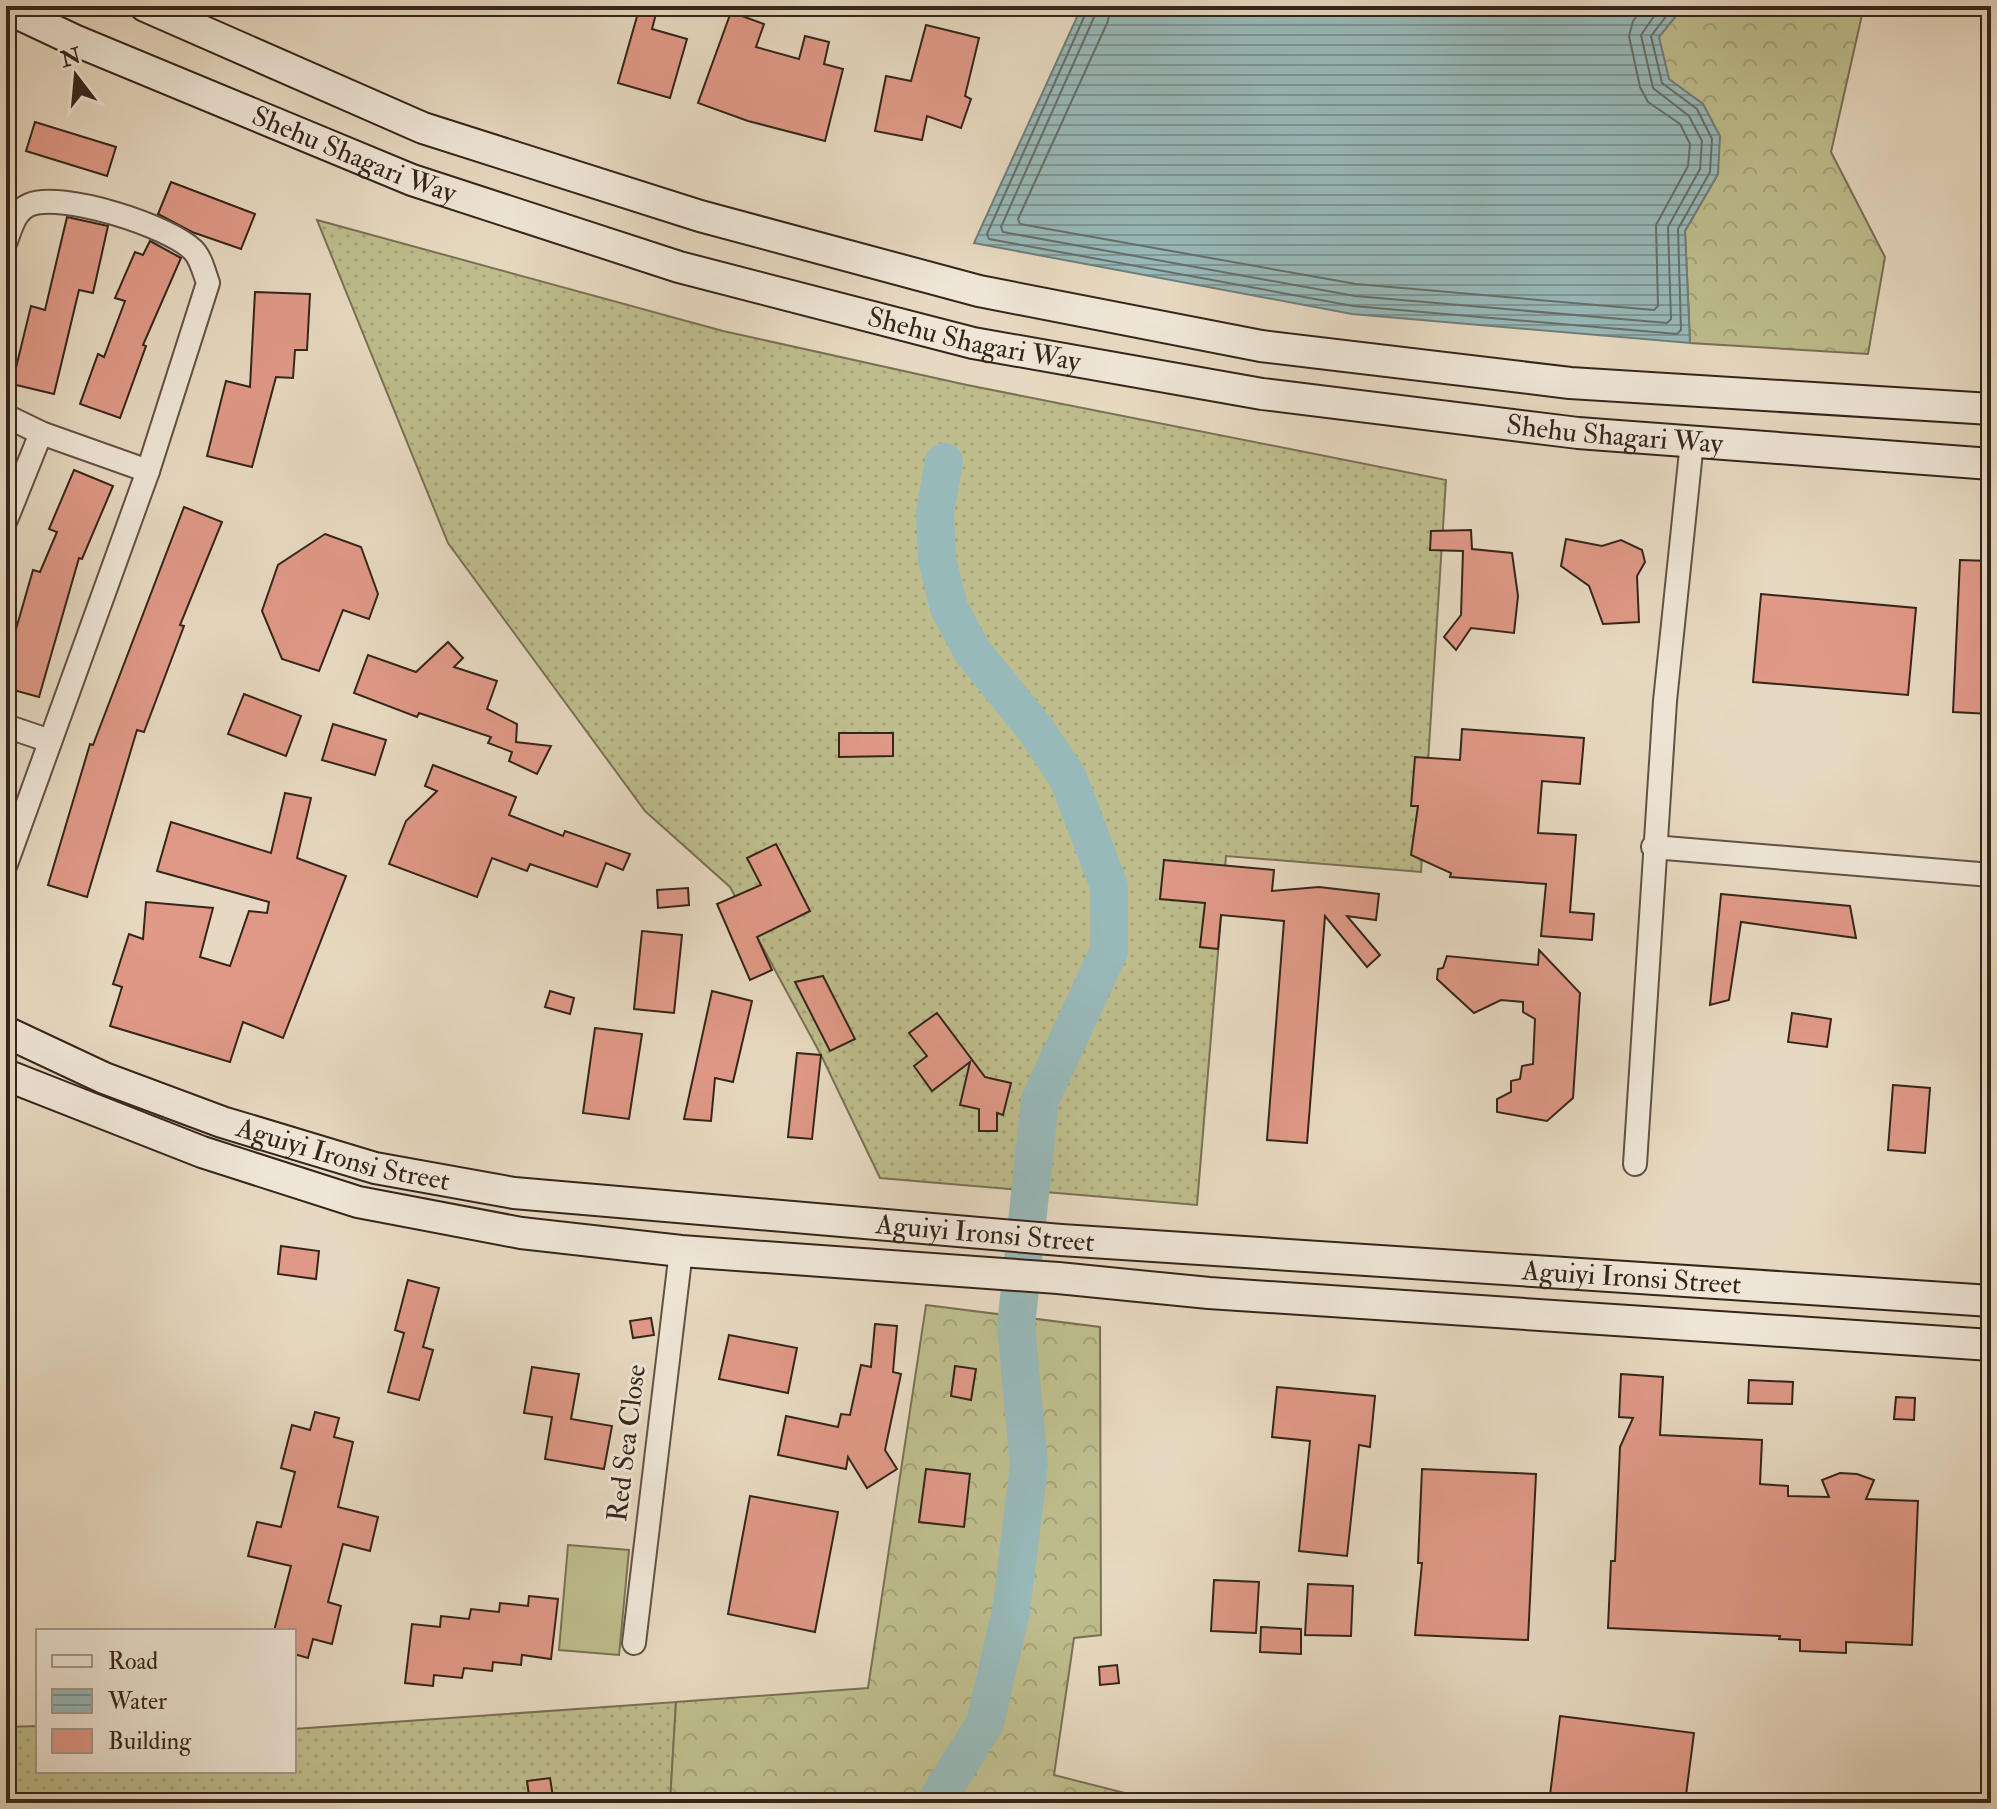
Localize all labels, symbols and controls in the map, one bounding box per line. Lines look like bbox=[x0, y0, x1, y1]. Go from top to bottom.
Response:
north arrow bbox=[36, 36, 116, 116]
text: N bbox=[56, 41, 84, 74]
street label: Shehu Shagari Way bbox=[247, 98, 461, 211]
street label: Shehu Shagari Way bbox=[864, 299, 1084, 379]
street label: Shehu Shagari Way bbox=[1504, 407, 1725, 461]
street label: Aguiyi Ironsi Street bbox=[231, 1110, 453, 1199]
street label: Aguiyi Ironsi Street bbox=[873, 1207, 1096, 1260]
street label: Aguiyi Ironsi Street bbox=[1520, 1253, 1742, 1302]
street label: Red Sea Close bbox=[600, 1362, 654, 1524]
legend bbox=[36, 1629, 296, 1773]
text: Road bbox=[108, 1646, 158, 1677]
text: Water bbox=[107, 1686, 167, 1717]
text: Building bbox=[108, 1726, 192, 1757]

